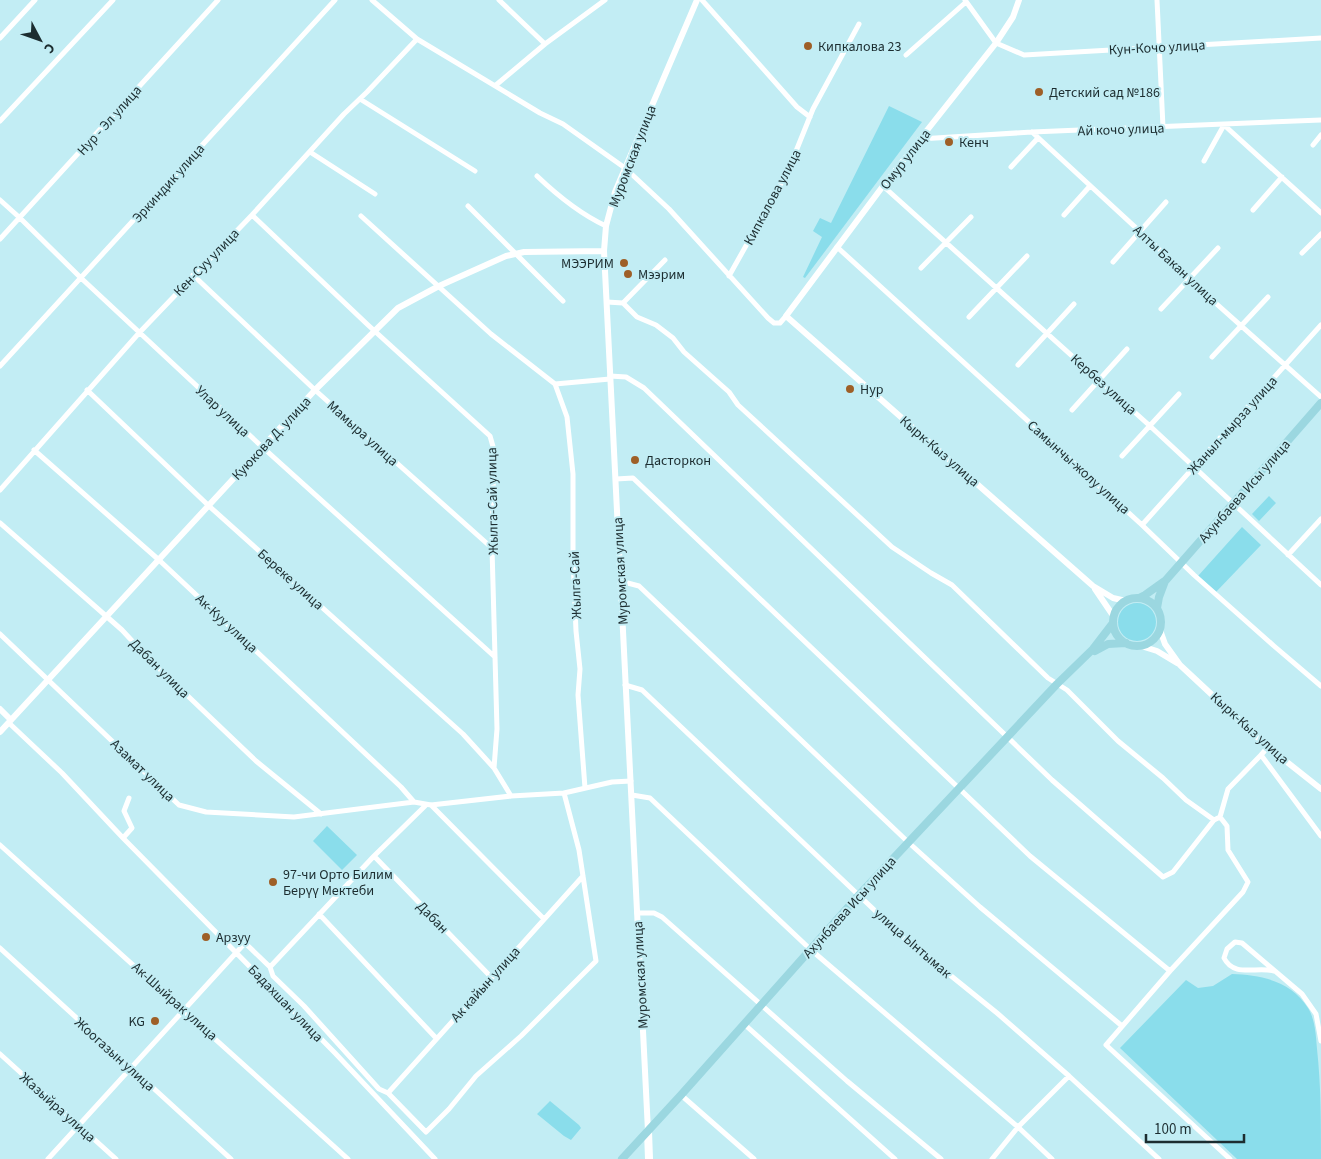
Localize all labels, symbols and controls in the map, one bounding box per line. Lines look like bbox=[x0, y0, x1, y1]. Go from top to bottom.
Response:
north arrow bbox=[15, 15, 65, 65]
street label: Кун-Кочо улица bbox=[1108, 35, 1206, 61]
place label: Кипкалова 23 bbox=[818, 37, 902, 57]
text: С bbox=[39, 38, 59, 58]
marker: Кипкалова 23 bbox=[802, 40, 814, 52]
street label: Нур - Эл улица bbox=[73, 81, 147, 160]
place label: Детский сад №186 bbox=[1049, 83, 1160, 103]
marker: Детский сад №186 bbox=[1033, 86, 1045, 98]
street label: Муромская улица bbox=[604, 102, 662, 210]
street label: Ай кочо улица bbox=[1077, 118, 1165, 142]
street label: Омур улица bbox=[876, 125, 936, 194]
place label: Кенч bbox=[959, 133, 989, 153]
marker: Кенч bbox=[943, 136, 955, 148]
street label: Эркиндик улица bbox=[128, 140, 210, 228]
street label: Кипкалова улица bbox=[739, 146, 807, 249]
street label: Алты Бакан улица bbox=[1128, 221, 1223, 311]
street label: Кен-Суу улица bbox=[169, 224, 244, 301]
place label: МЭЭРИМ bbox=[561, 254, 614, 274]
marker: МЭЭРИМ bbox=[618, 257, 630, 269]
place label: Мээрим bbox=[638, 265, 685, 285]
marker: Мээрим bbox=[622, 268, 634, 280]
street label: Кербез улица bbox=[1066, 349, 1141, 420]
street label: Жаныл-мырза улица bbox=[1183, 372, 1283, 479]
place label: Нур bbox=[860, 380, 884, 400]
street label: Улар улица bbox=[191, 381, 254, 442]
marker: Нур bbox=[844, 383, 856, 395]
street label: Куюкова Д. улица bbox=[228, 392, 316, 485]
street label: Мамыра улица bbox=[322, 396, 402, 471]
street label: Кырк-Кыз улица bbox=[895, 412, 984, 492]
street label: Самынчы-жолу улица bbox=[1022, 416, 1134, 519]
street label: Ахунбаева Исы улица bbox=[1194, 436, 1295, 548]
street label: Жылга-Сай улица bbox=[482, 447, 504, 555]
place label: Дасторкон bbox=[645, 451, 711, 471]
marker: Дасторкон bbox=[629, 454, 641, 466]
street label: Муромская улица bbox=[608, 517, 634, 625]
street label: Береке улица bbox=[253, 545, 328, 615]
street label: Жылга-Сай bbox=[565, 551, 587, 619]
street label: Ак-Куу улица bbox=[191, 589, 262, 658]
street label: Дабан улица bbox=[125, 634, 194, 703]
street label: Кырк-Кыз улица bbox=[1206, 688, 1293, 770]
street label: Азамат улица bbox=[106, 735, 179, 807]
street label: Ахунбаева Исы улица bbox=[798, 852, 901, 963]
place label: 97-чи Орто Билим Берүү Мектеби bbox=[283, 865, 393, 901]
marker: 97-чи Орто Билим Берүү Мектеби bbox=[267, 876, 279, 888]
street label: Дабан bbox=[412, 897, 453, 938]
street label: улица Ынтымак bbox=[869, 904, 956, 983]
street label: Муромская улица bbox=[628, 921, 654, 1029]
place label: Арзуу bbox=[216, 928, 251, 948]
marker: Арзуу bbox=[200, 931, 212, 943]
street label: Ак кайын улица bbox=[446, 942, 525, 1027]
street label: Ак-Шыйрак улица bbox=[127, 958, 222, 1046]
street label: Бадахшан улица bbox=[243, 960, 328, 1047]
place label: KG bbox=[129, 1012, 145, 1032]
street label: Жоогазын улица bbox=[70, 1013, 159, 1096]
marker: KG bbox=[149, 1015, 161, 1027]
street label: Жазыйра улица bbox=[15, 1068, 100, 1147]
scale bar bbox=[1146, 1112, 1244, 1144]
text: 100 m bbox=[1154, 1119, 1192, 1140]

